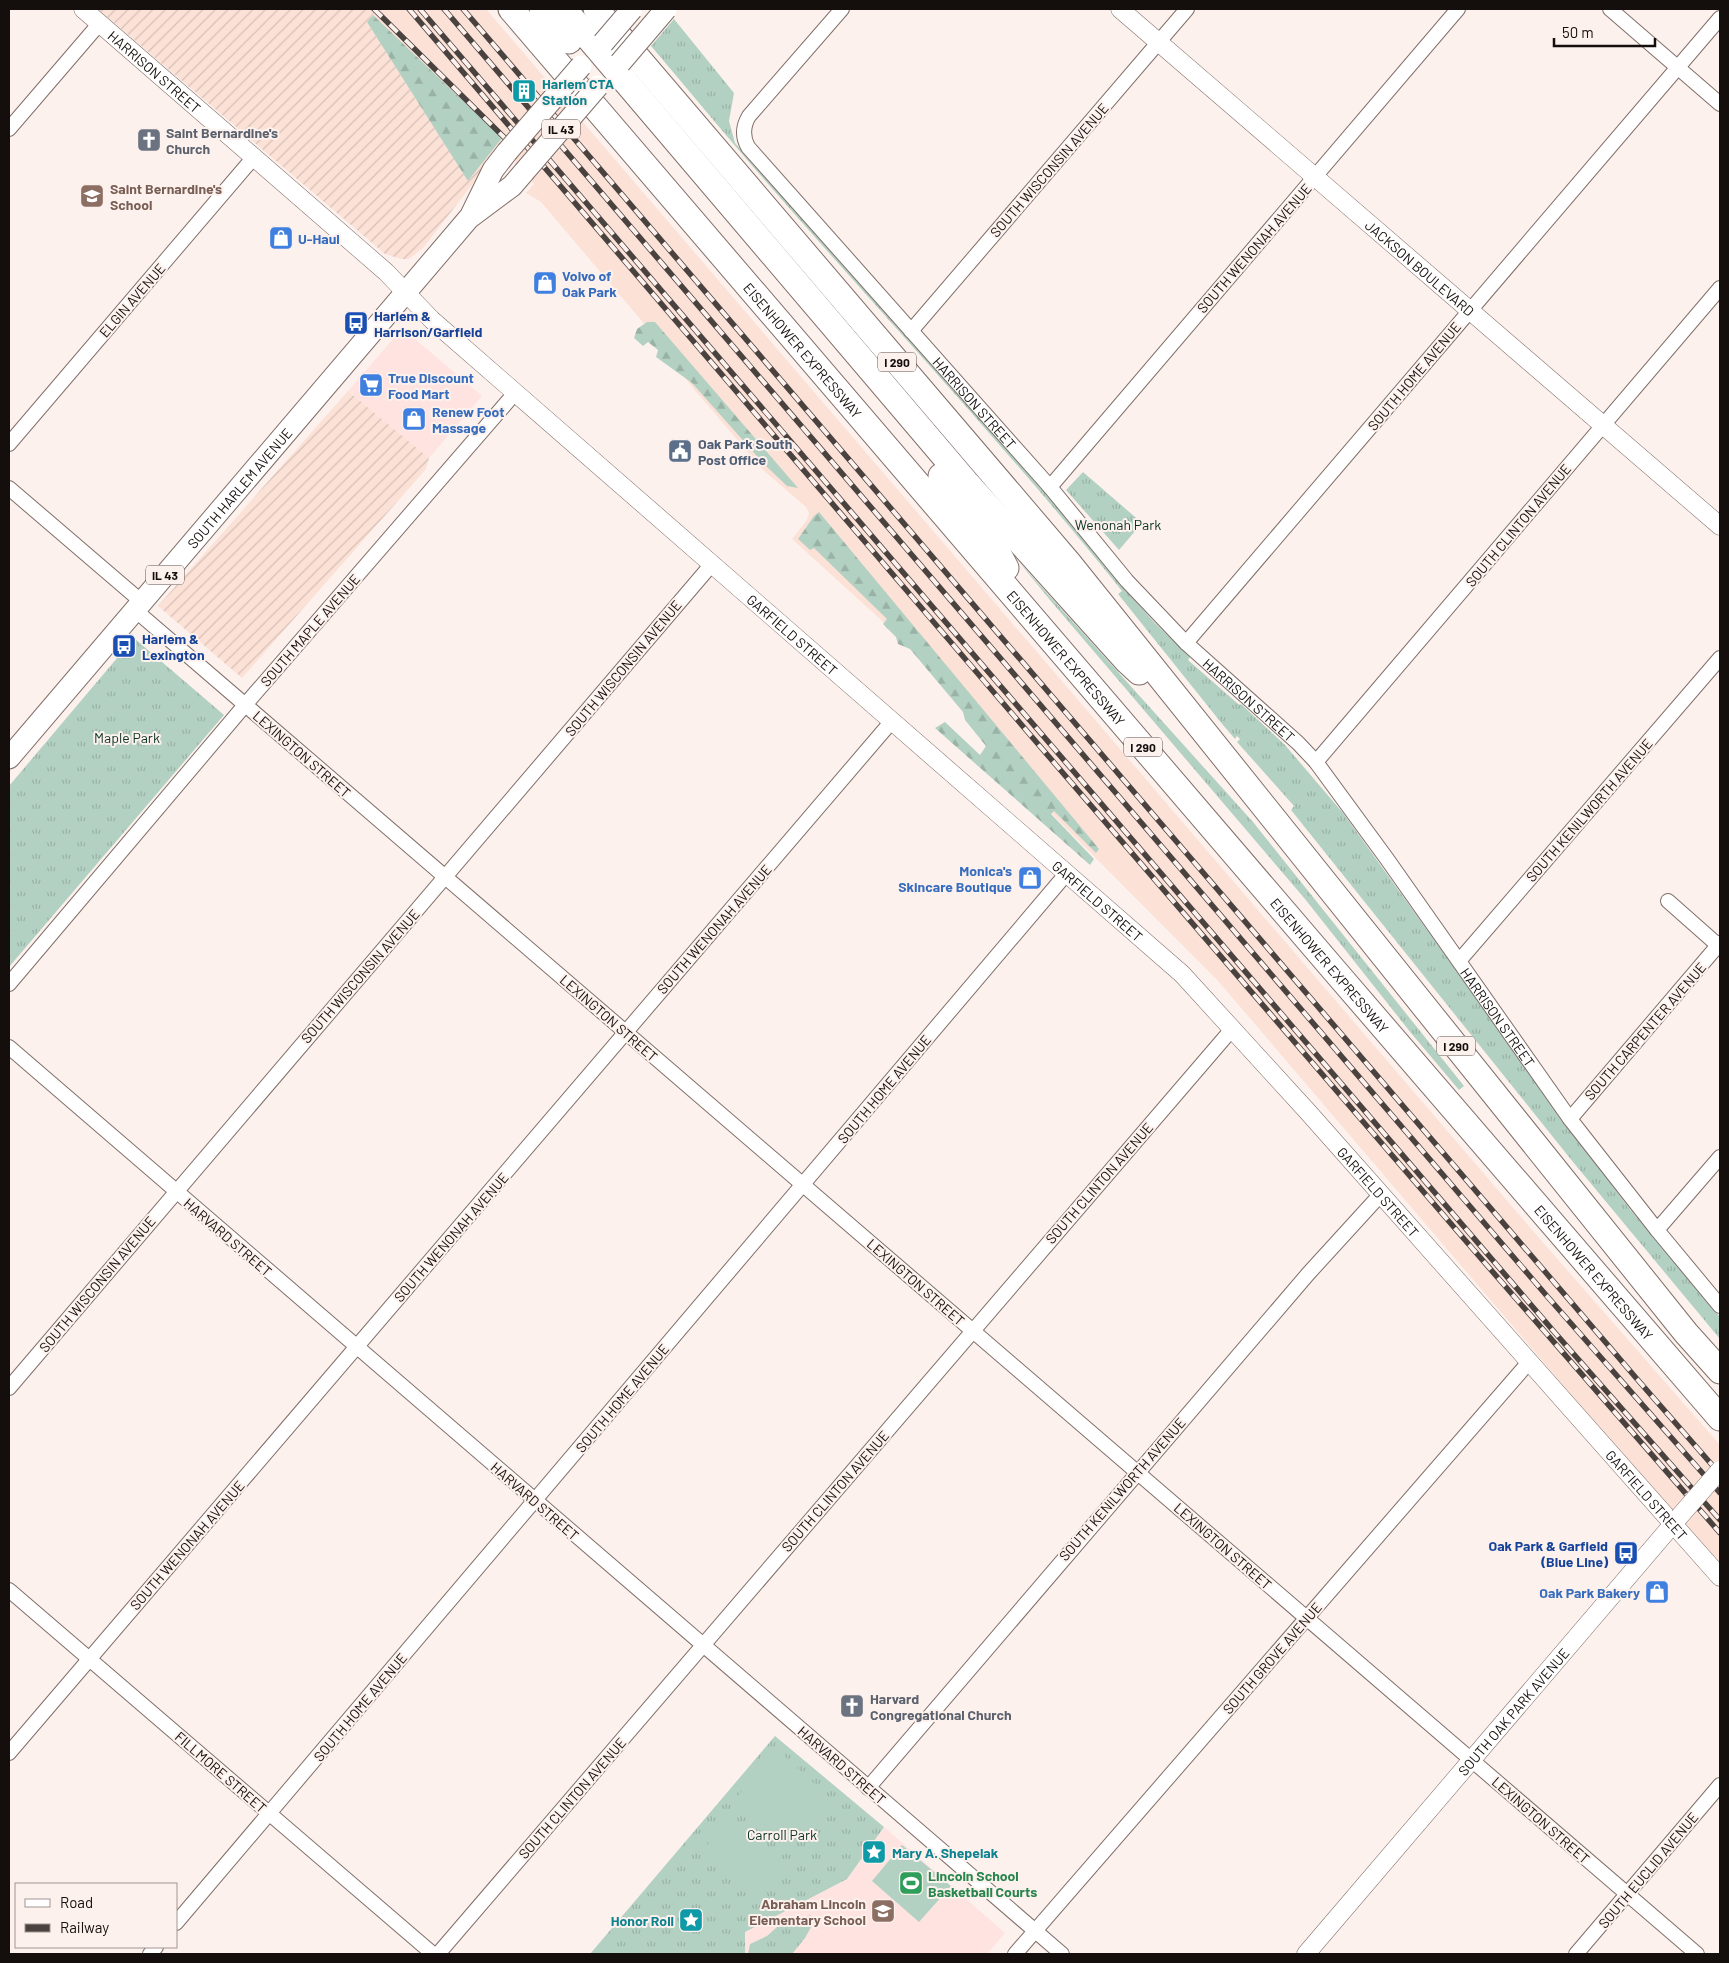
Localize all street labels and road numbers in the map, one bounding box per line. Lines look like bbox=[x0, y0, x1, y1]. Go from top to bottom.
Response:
street label: HARRISON STREET bbox=[105, 26, 205, 116]
street label: SOUTH WISCONSIN AVENUE bbox=[986, 99, 1112, 241]
road number: IL 43 bbox=[542, 120, 580, 138]
street label: SOUTH WENONAH AVENUE bbox=[1193, 180, 1315, 316]
street label: JACKSON BOULEVARD bbox=[1362, 216, 1478, 319]
street label: ELGIN AVENUE bbox=[95, 260, 169, 340]
street label: EISENHOWER EXPRESSWAY bbox=[740, 279, 866, 421]
street label: SOUTH HOME AVENUE bbox=[1364, 318, 1464, 434]
road number: I 290 bbox=[878, 352, 916, 372]
street label: HARRISON STREET bbox=[930, 353, 1020, 452]
street label: SOUTH HARLEM AVENUE bbox=[183, 424, 295, 551]
street label: SOUTH CLINTON AVENUE bbox=[1462, 460, 1574, 590]
road number: IL 43 bbox=[146, 566, 184, 584]
street label: SOUTH MAPLE AVENUE bbox=[257, 570, 363, 690]
street label: EISENHOWER EXPRESSWAY bbox=[1004, 587, 1129, 729]
street label: GARFIELD STREET bbox=[744, 590, 841, 678]
street label: SOUTH WISCONSIN AVENUE bbox=[561, 597, 685, 739]
street label: HARRISON STREET bbox=[1200, 654, 1299, 745]
street label: LEXINGTON STREET bbox=[250, 707, 354, 801]
street label: SOUTH KENILWORTH AVENUE bbox=[1522, 735, 1656, 885]
road number: I 290 bbox=[1124, 738, 1162, 756]
street label: GARFIELD STREET bbox=[1049, 856, 1147, 945]
street label: SOUTH WENONAH AVENUE bbox=[653, 861, 775, 997]
street label: EISENHOWER EXPRESSWAY bbox=[1267, 894, 1393, 1036]
street label: SOUTH WISCONSIN AVENUE bbox=[297, 905, 423, 1047]
street label: SOUTH CARPENTER AVENUE bbox=[1581, 959, 1709, 1103]
street label: HARRISON STREET bbox=[1458, 964, 1539, 1070]
street label: LEXINGTON STREET bbox=[557, 971, 661, 1065]
street label: SOUTH HOME AVENUE bbox=[834, 1031, 934, 1147]
road number: I 290 bbox=[1437, 1036, 1475, 1056]
street label: SOUTH CLINTON AVENUE bbox=[1042, 1119, 1156, 1247]
street label: GARFIELD STREET bbox=[1334, 1143, 1423, 1240]
street label: SOUTH WENONAH AVENUE bbox=[390, 1169, 512, 1305]
street label: HARVARD STREET bbox=[181, 1194, 275, 1280]
street label: EISENHOWER EXPRESSWAY bbox=[1531, 1201, 1657, 1343]
street label: SOUTH WISCONSIN AVENUE bbox=[35, 1213, 159, 1355]
street label: LEXINGTON STREET bbox=[864, 1235, 968, 1329]
street label: SOUTH HOME AVENUE bbox=[572, 1340, 672, 1456]
street label: SOUTH KENILWORTH AVENUE bbox=[1055, 1414, 1189, 1564]
street label: SOUTH CLINTON AVENUE bbox=[778, 1427, 892, 1555]
street label: GARFIELD STREET bbox=[1603, 1446, 1691, 1543]
street label: HARVARD STREET bbox=[488, 1458, 582, 1544]
street label: SOUTH WENONAH AVENUE bbox=[126, 1477, 248, 1613]
street label: LEXINGTON STREET bbox=[1171, 1499, 1275, 1593]
street label: SOUTH GROVE AVENUE bbox=[1219, 1599, 1325, 1717]
street label: SOUTH OAK PARK AVENUE bbox=[1454, 1644, 1572, 1779]
street label: SOUTH HOME AVENUE bbox=[310, 1649, 410, 1765]
street label: HARVARD STREET bbox=[795, 1722, 889, 1808]
street label: FILLMORE STREET bbox=[172, 1728, 270, 1816]
street label: SOUTH CLINTON AVENUE bbox=[515, 1734, 629, 1862]
street label: LEXINGTON STREET bbox=[1489, 1773, 1593, 1867]
street label: SOUTH EUCLID AVENUE bbox=[1595, 1809, 1701, 1931]

